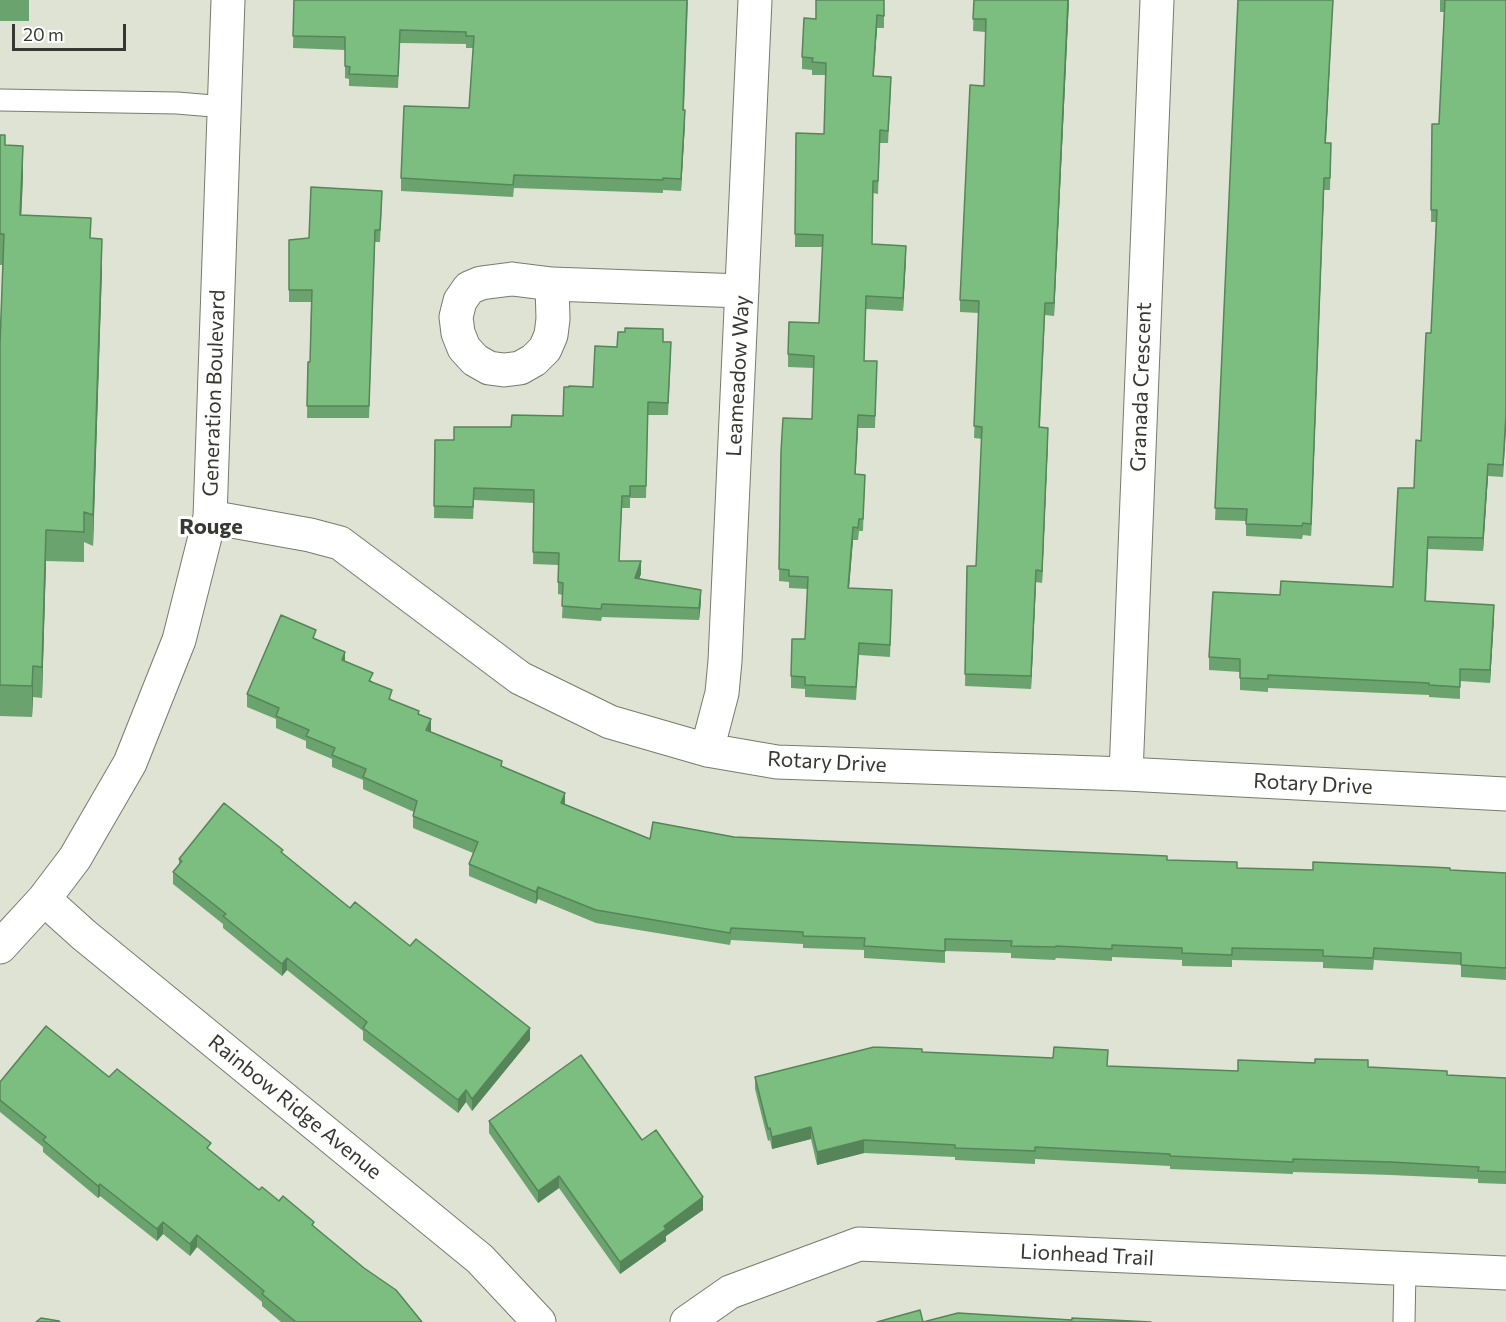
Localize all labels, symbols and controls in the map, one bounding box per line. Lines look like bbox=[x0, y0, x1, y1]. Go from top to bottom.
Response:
scale bar bbox=[15, 12, 129, 50]
text: 20 m bbox=[23, 23, 64, 45]
street label: Generation Boulevard bbox=[198, 289, 230, 497]
street label: Leameadow Way bbox=[721, 295, 755, 457]
street label: Granada Crescent bbox=[1125, 302, 1157, 472]
district label: Rouge bbox=[179, 514, 243, 540]
street label: Rotary Drive bbox=[767, 746, 887, 778]
street label: Rotary Drive bbox=[1253, 768, 1373, 800]
street label: Rainbow Ridge Avenue bbox=[203, 1029, 387, 1185]
street label: Lionhead Trail bbox=[1020, 1239, 1154, 1271]

